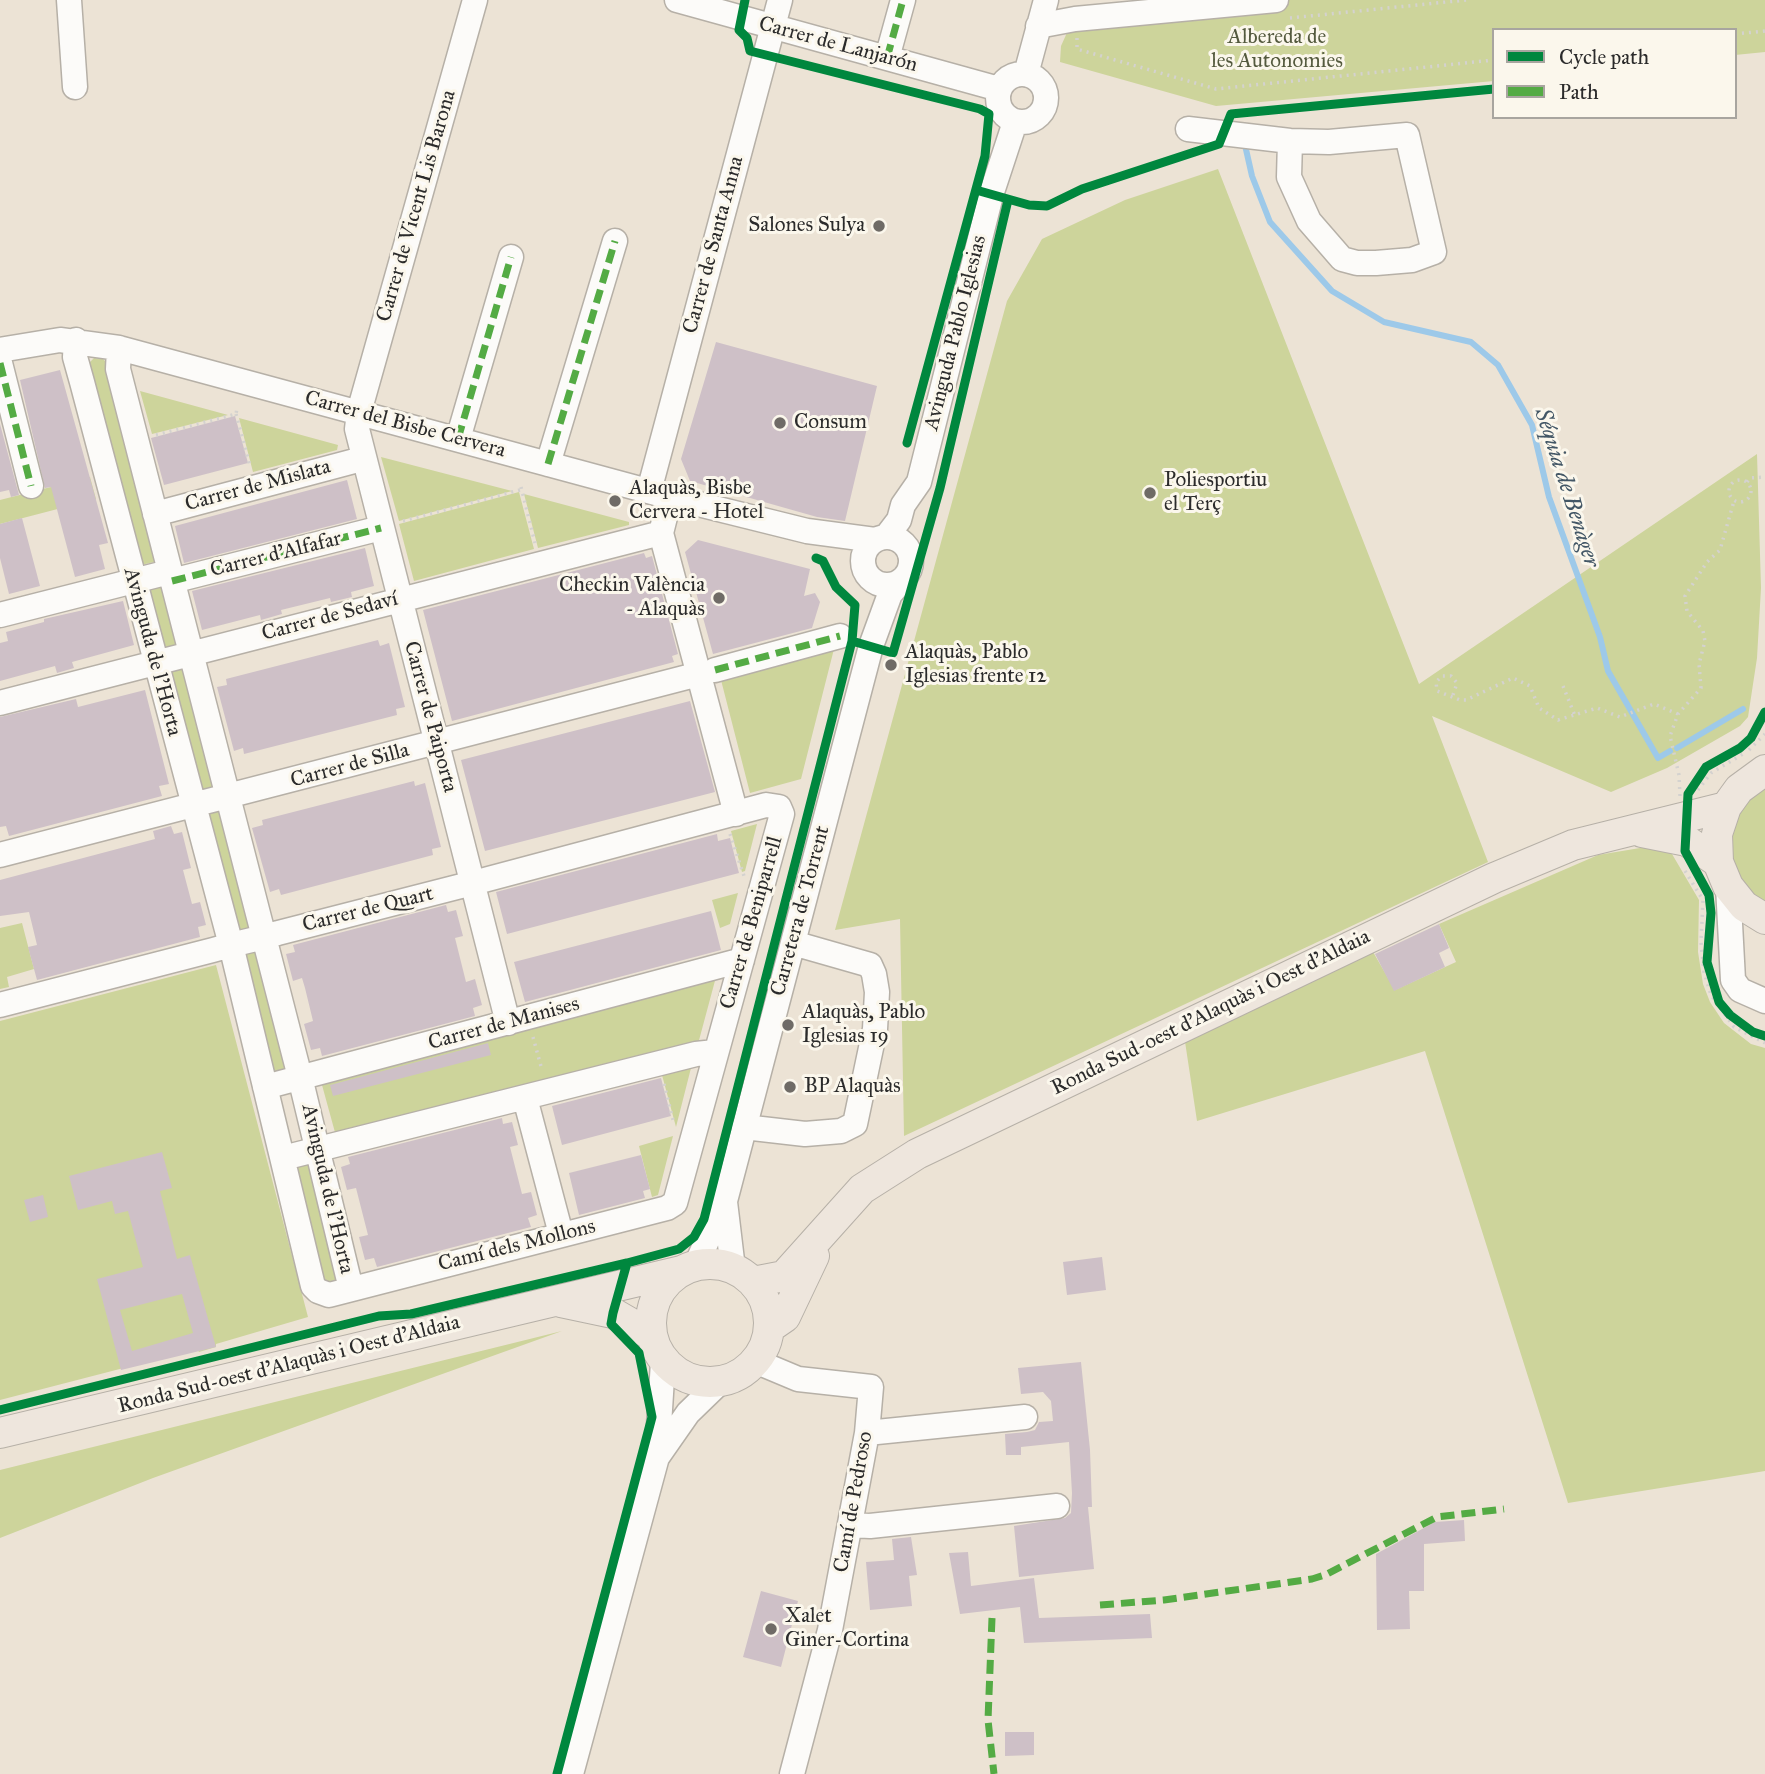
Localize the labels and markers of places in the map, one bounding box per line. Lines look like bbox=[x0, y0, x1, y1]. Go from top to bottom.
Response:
place label: Salones Sulya bbox=[748, 213, 865, 239]
marker: Salones Sulya bbox=[871, 218, 887, 234]
place label: Consum bbox=[794, 410, 867, 436]
marker: Consum bbox=[772, 415, 788, 431]
place label: Poliesportiu el Terç bbox=[1164, 468, 1267, 518]
place label: Alaquàs, Bisbe Cervera - Hotel bbox=[629, 476, 764, 526]
marker: Poliesportiu el Terç bbox=[1142, 485, 1158, 501]
marker: Alaquàs, Bisbe Cervera - Hotel bbox=[607, 493, 623, 509]
place label: Checkin València - Alaquàs bbox=[559, 573, 705, 623]
marker: Checkin València - Alaquàs bbox=[711, 590, 727, 606]
place label: Alaquàs, Pablo Iglesias frente 12 bbox=[905, 640, 1047, 690]
marker: Alaquàs, Pablo Iglesias frente 12 bbox=[883, 657, 899, 673]
place label: Alaquàs, Pablo Iglesias 19 bbox=[802, 1000, 925, 1050]
marker: Alaquàs, Pablo Iglesias 19 bbox=[780, 1017, 796, 1033]
place label: BP Alaquàs bbox=[804, 1074, 901, 1100]
marker: BP Alaquàs bbox=[782, 1079, 798, 1095]
place label: Xalet Giner-Cortina bbox=[785, 1604, 909, 1654]
marker: Xalet Giner-Cortina bbox=[763, 1621, 779, 1637]

